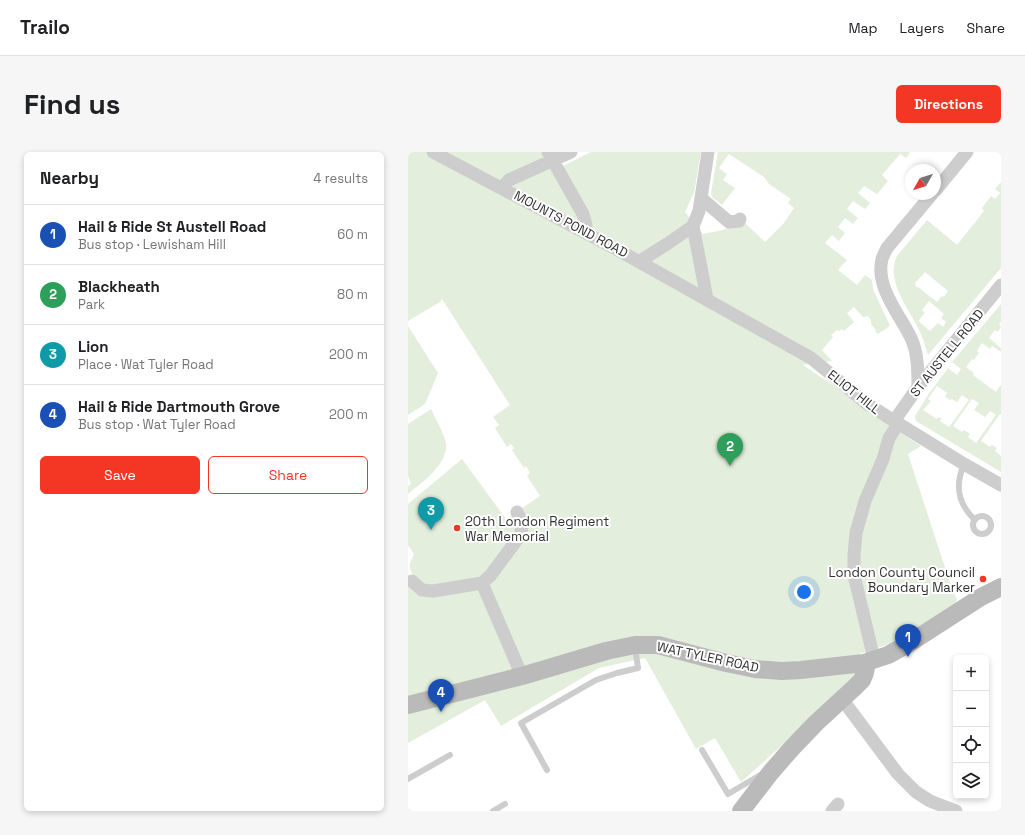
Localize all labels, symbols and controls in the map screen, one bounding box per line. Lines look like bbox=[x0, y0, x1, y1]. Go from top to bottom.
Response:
text: Trailo bbox=[20, 15, 70, 40]
text: Map bbox=[848, 19, 878, 37]
text: Layers bbox=[900, 19, 944, 37]
text: Share bbox=[966, 19, 1005, 37]
button: Directions bbox=[896, 85, 1001, 123]
text: Find us bbox=[24, 86, 121, 122]
north arrow bbox=[905, 164, 941, 200]
text: Nearby bbox=[40, 167, 99, 189]
text: 4 results bbox=[313, 170, 368, 187]
street label: MOUNTS POND ROAD bbox=[511, 187, 631, 261]
text: Hail & Ride St Austell Road bbox=[78, 217, 266, 236]
text: 1 bbox=[50, 226, 56, 243]
text: 60 m bbox=[337, 226, 368, 243]
text: Bus stop · Lewisham Hill bbox=[78, 236, 226, 253]
text: Blackheath bbox=[78, 277, 160, 296]
text: 2 bbox=[49, 286, 57, 303]
text: 80 m bbox=[337, 286, 368, 303]
text: Park bbox=[78, 296, 105, 313]
street label: ST AUSTELL ROAD bbox=[906, 306, 988, 400]
text: Lion bbox=[78, 337, 109, 356]
text: 3 bbox=[49, 346, 57, 363]
text: 200 m bbox=[329, 346, 368, 363]
text: Place · Wat Tyler Road bbox=[78, 356, 214, 373]
street label: ELIOT HILL bbox=[824, 366, 884, 418]
text: Hail & Ride Dartmouth Grove bbox=[78, 397, 280, 416]
text: 4 bbox=[49, 406, 57, 423]
text: 200 m bbox=[329, 406, 368, 423]
text: Bus stop · Wat Tyler Road bbox=[78, 416, 236, 433]
pin: 2 bbox=[717, 433, 743, 466]
button: Save bbox=[40, 456, 200, 494]
button: Share bbox=[208, 456, 368, 494]
pin: 3 bbox=[418, 497, 444, 530]
place label: 20th London Regiment War Memorial bbox=[465, 513, 609, 545]
marker: 20th London Regiment War Memorial bbox=[452, 523, 462, 533]
place label: London County Council Boundary Marker bbox=[828, 564, 975, 596]
marker: London County Council Boundary Marker bbox=[978, 574, 988, 584]
your location bbox=[794, 582, 814, 602]
pin: 1 bbox=[895, 624, 921, 657]
street label: WAT TYLER ROAD bbox=[656, 638, 760, 676]
map controls bbox=[953, 655, 989, 799]
button: + bbox=[953, 655, 989, 691]
pin: 4 bbox=[428, 679, 454, 712]
button: − bbox=[953, 691, 989, 727]
button: locate bbox=[953, 727, 989, 763]
button: layers bbox=[953, 763, 989, 799]

